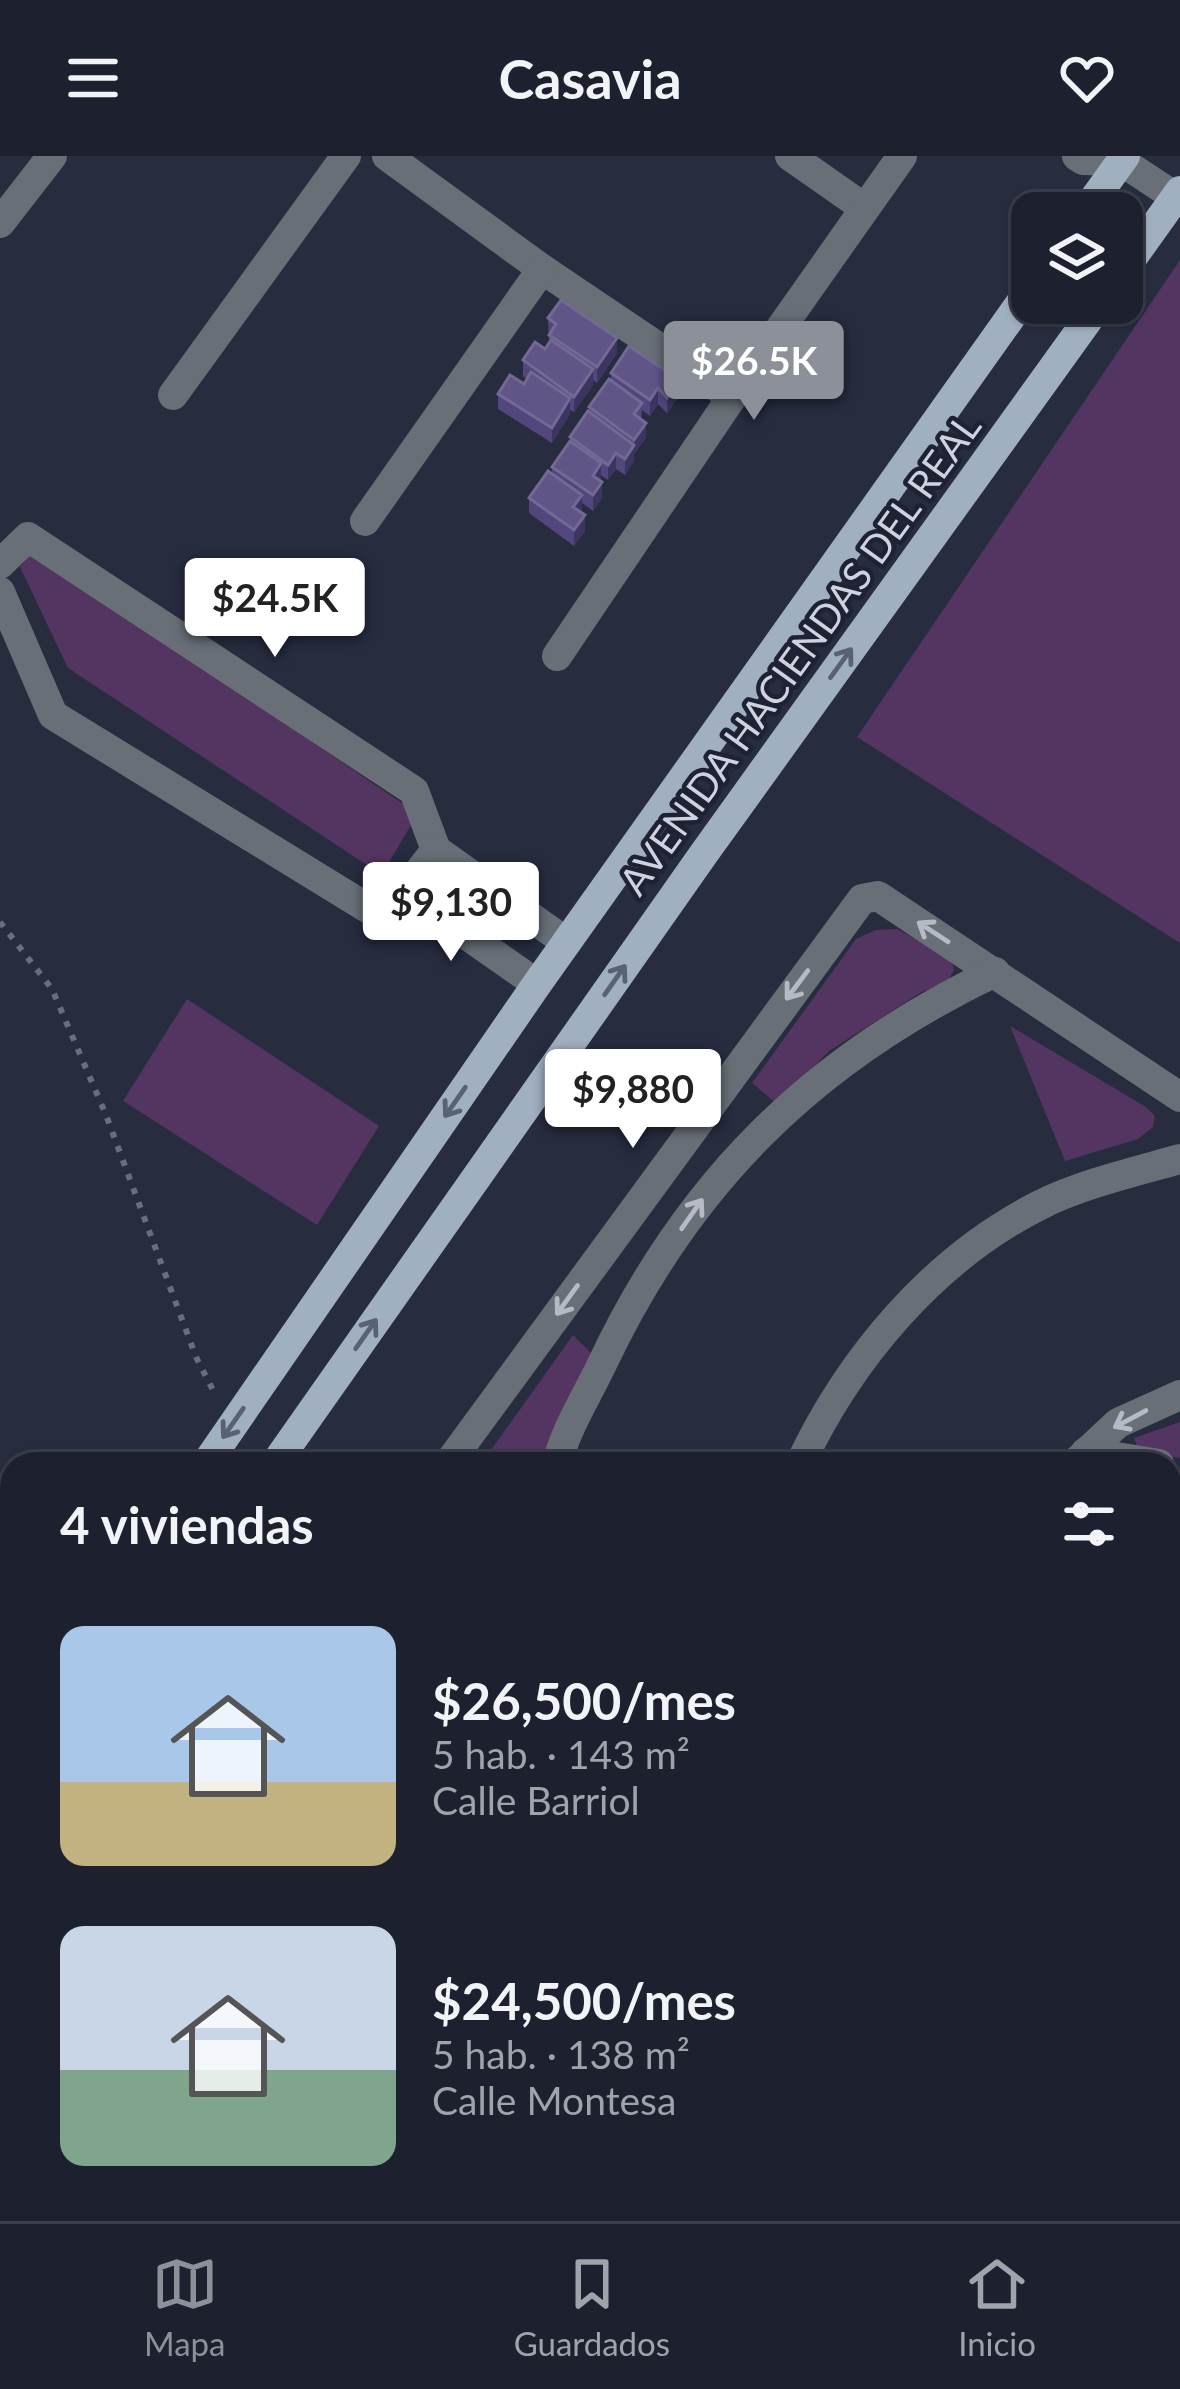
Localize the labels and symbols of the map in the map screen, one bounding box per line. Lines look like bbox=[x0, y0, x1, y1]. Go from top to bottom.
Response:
pin: $26.5K bbox=[656, 321, 852, 423]
street label: AVENIDA HACIENDAS DEL REAL bbox=[609, 404, 989, 903]
pin: $24.5K bbox=[177, 558, 373, 660]
one-way arrow bbox=[828, 647, 853, 680]
pin: $9,130 bbox=[353, 862, 549, 964]
one-way arrow bbox=[917, 919, 951, 944]
one-way arrow bbox=[602, 964, 627, 998]
one-way arrow bbox=[785, 969, 811, 1001]
pin: $9,880 bbox=[535, 1049, 731, 1151]
one-way arrow bbox=[443, 1085, 468, 1118]
one-way arrow bbox=[679, 1198, 704, 1231]
one-way arrow bbox=[554, 1283, 580, 1316]
one-way arrow bbox=[353, 1318, 378, 1351]
one-way arrow bbox=[220, 1405, 245, 1439]
one-way arrow bbox=[1113, 1408, 1148, 1431]

